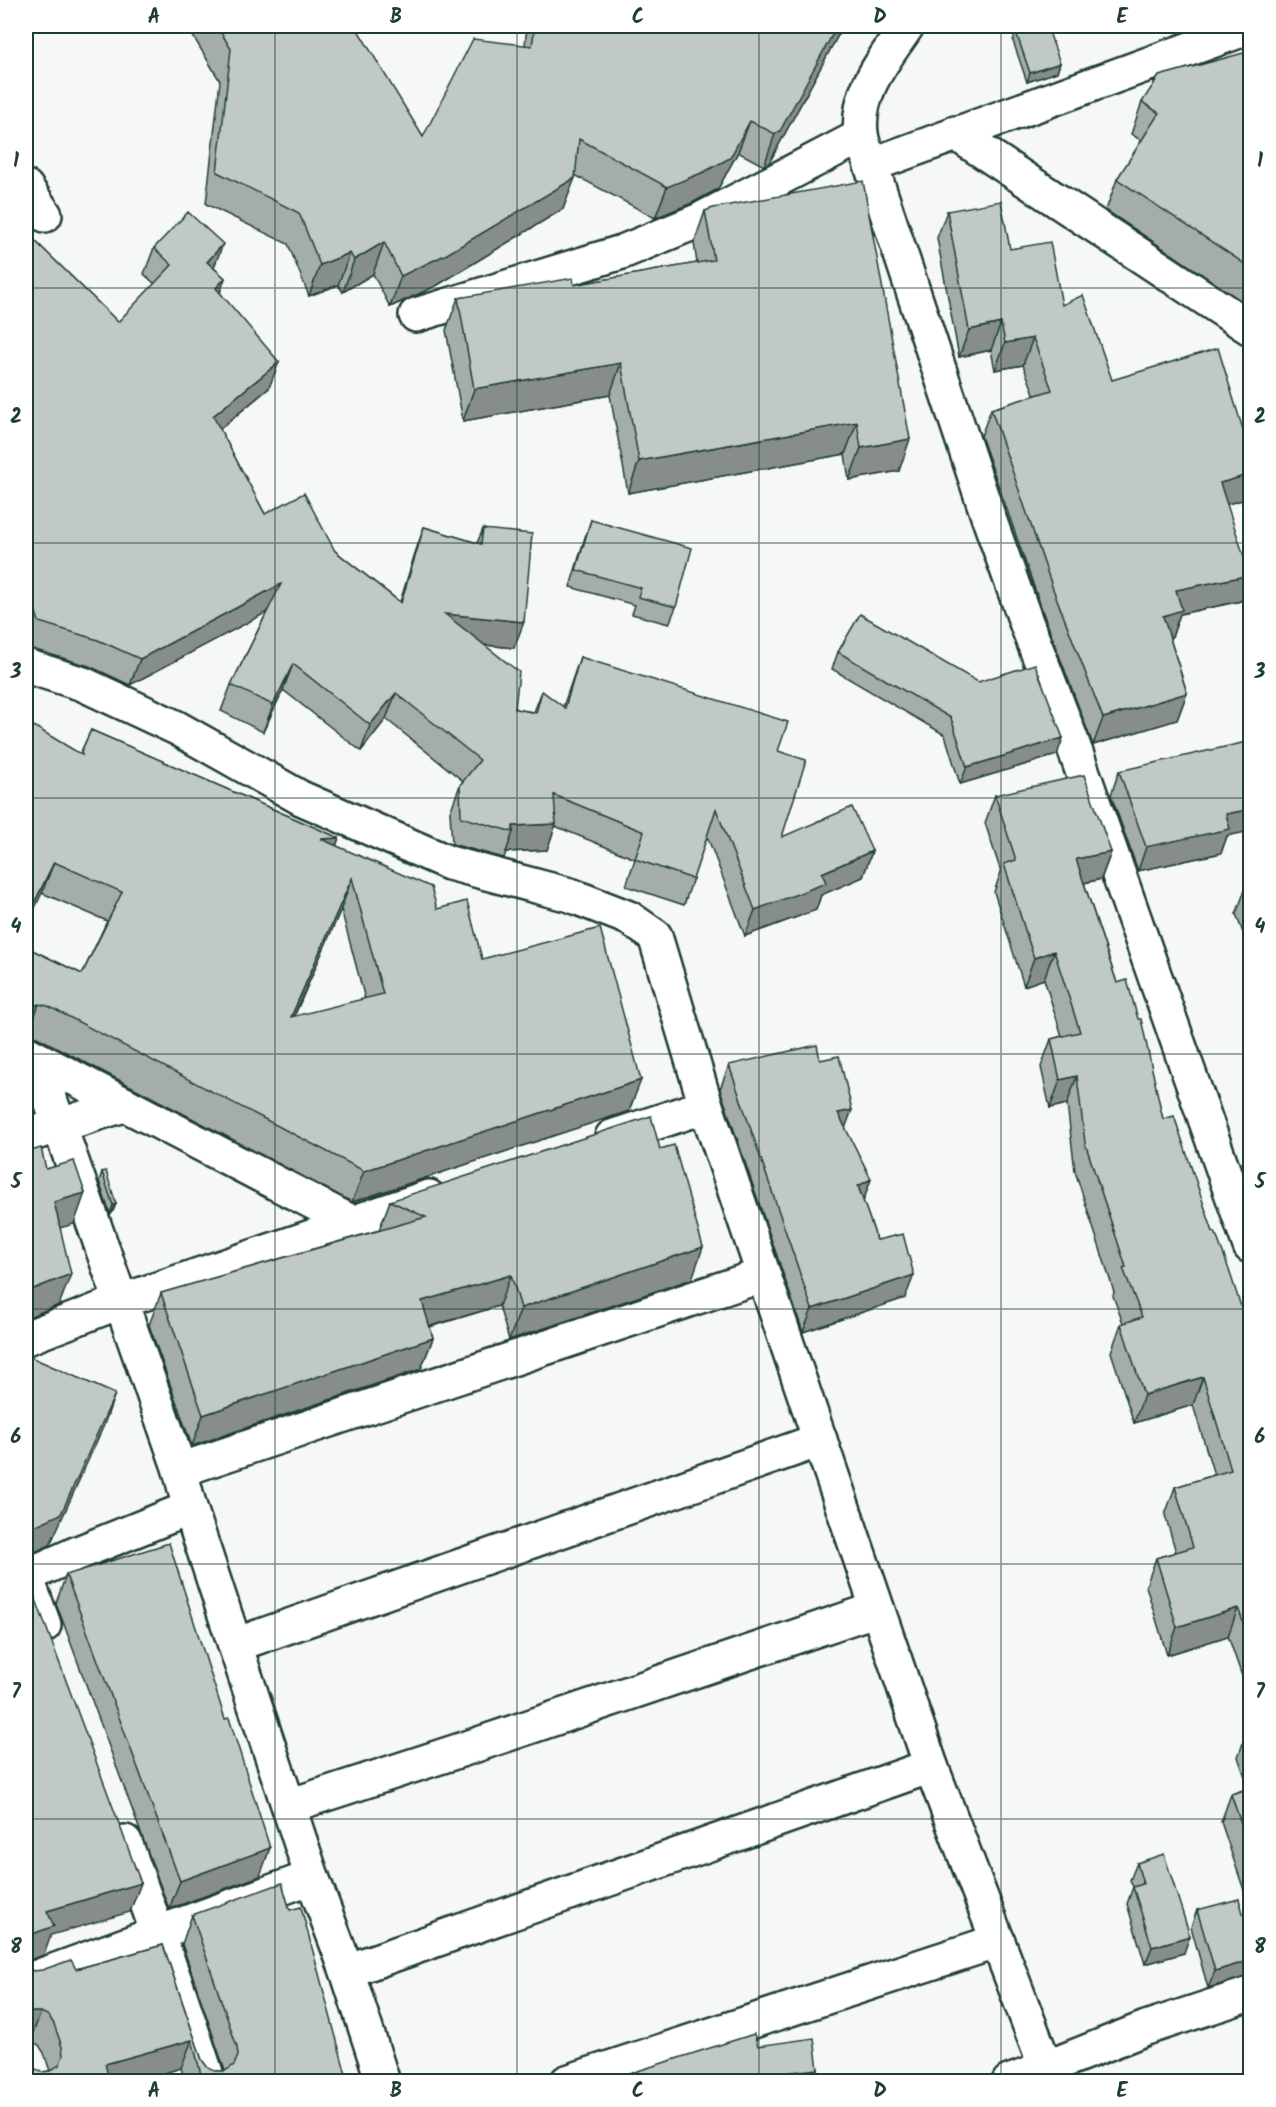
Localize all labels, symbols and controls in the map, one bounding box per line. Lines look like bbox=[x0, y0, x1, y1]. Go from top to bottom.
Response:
text: A bbox=[148, 2, 160, 34]
text: B bbox=[390, 2, 402, 34]
text: C bbox=[632, 2, 644, 34]
text: D bbox=[873, 2, 887, 34]
text: E bbox=[1116, 2, 1128, 34]
text: 1 bbox=[13, 146, 19, 178]
text: 1 bbox=[1257, 146, 1263, 178]
text: 2 bbox=[10, 402, 22, 434]
text: 2 bbox=[1254, 402, 1266, 434]
text: 3 bbox=[10, 657, 22, 689]
text: 3 bbox=[1254, 657, 1266, 689]
text: 4 bbox=[11, 912, 22, 944]
text: 4 bbox=[1255, 912, 1266, 944]
text: 5 bbox=[10, 1167, 23, 1199]
text: 5 bbox=[1254, 1167, 1267, 1199]
text: 6 bbox=[11, 1422, 22, 1454]
text: 6 bbox=[1255, 1422, 1266, 1454]
text: 7 bbox=[11, 1677, 21, 1709]
text: 7 bbox=[1255, 1677, 1265, 1709]
text: 8 bbox=[10, 1932, 22, 1964]
text: 8 bbox=[1254, 1932, 1266, 1964]
text: A bbox=[148, 2076, 160, 2107]
text: B bbox=[390, 2076, 402, 2107]
text: C bbox=[632, 2076, 644, 2107]
text: D bbox=[873, 2076, 887, 2107]
text: E bbox=[1116, 2076, 1128, 2107]

